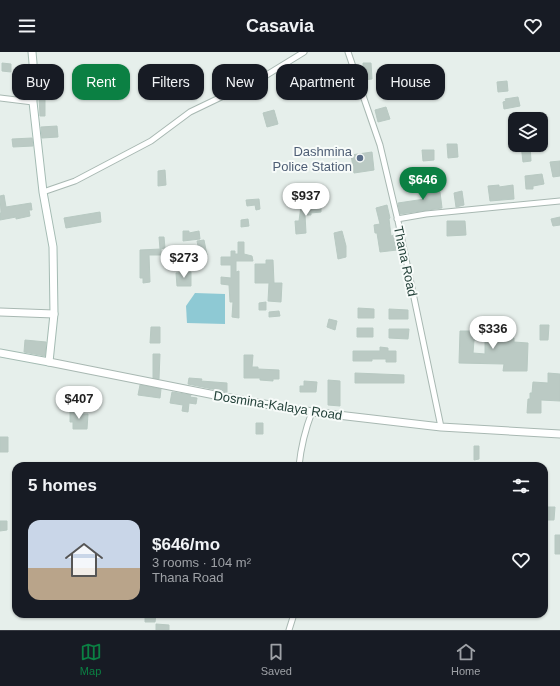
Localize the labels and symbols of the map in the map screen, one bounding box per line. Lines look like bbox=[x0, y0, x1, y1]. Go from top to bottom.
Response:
place label: Dashmina Police Station bbox=[273, 144, 353, 174]
marker: Dashmina Police Station bbox=[355, 153, 365, 163]
pin: $646 bbox=[399, 167, 447, 201]
pin: $937 bbox=[282, 183, 330, 217]
street label: Thana Road bbox=[391, 225, 420, 298]
pin: $273 bbox=[160, 245, 208, 279]
pin: $336 bbox=[469, 316, 517, 350]
pin: $407 bbox=[55, 386, 103, 420]
street label: Dosmina-Kalaya Road bbox=[213, 388, 343, 423]

